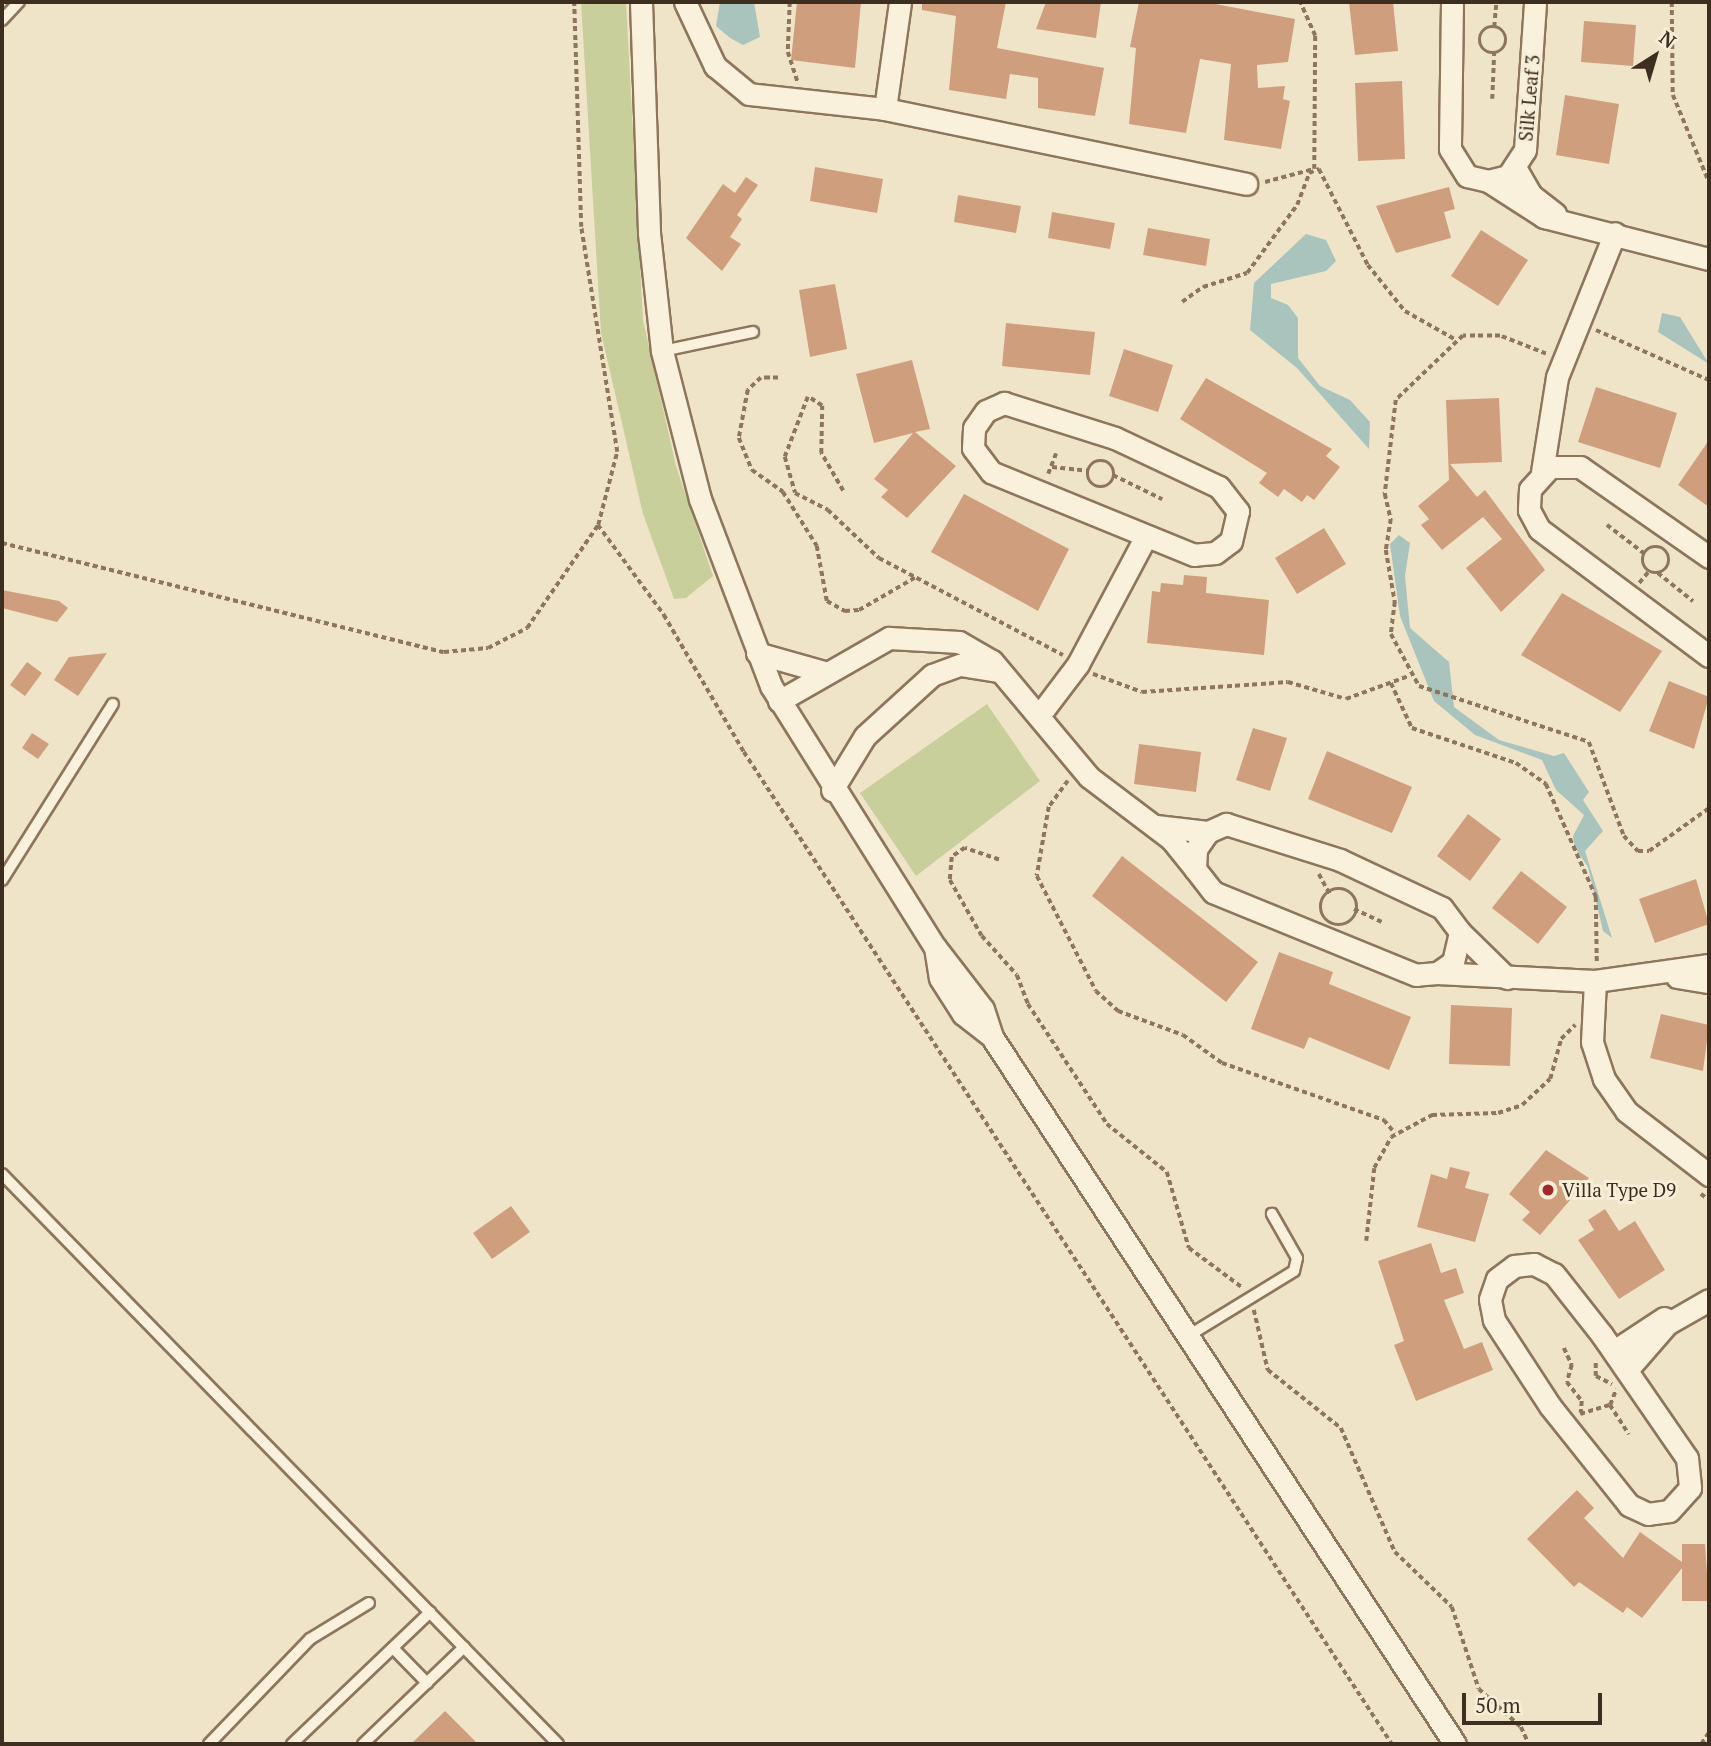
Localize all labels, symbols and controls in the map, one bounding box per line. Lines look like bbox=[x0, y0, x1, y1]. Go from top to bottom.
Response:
north arrow bbox=[1620, 21, 1690, 91]
text: N bbox=[1655, 25, 1681, 53]
street label: Silk Leaf 3 bbox=[1514, 54, 1544, 142]
place label: Villa Type D9 bbox=[1562, 1179, 1676, 1201]
marker: Villa Type D9 bbox=[1540, 1182, 1556, 1198]
scale bar bbox=[1466, 1680, 1606, 1724]
text: 50 m bbox=[1475, 1691, 1521, 1719]

